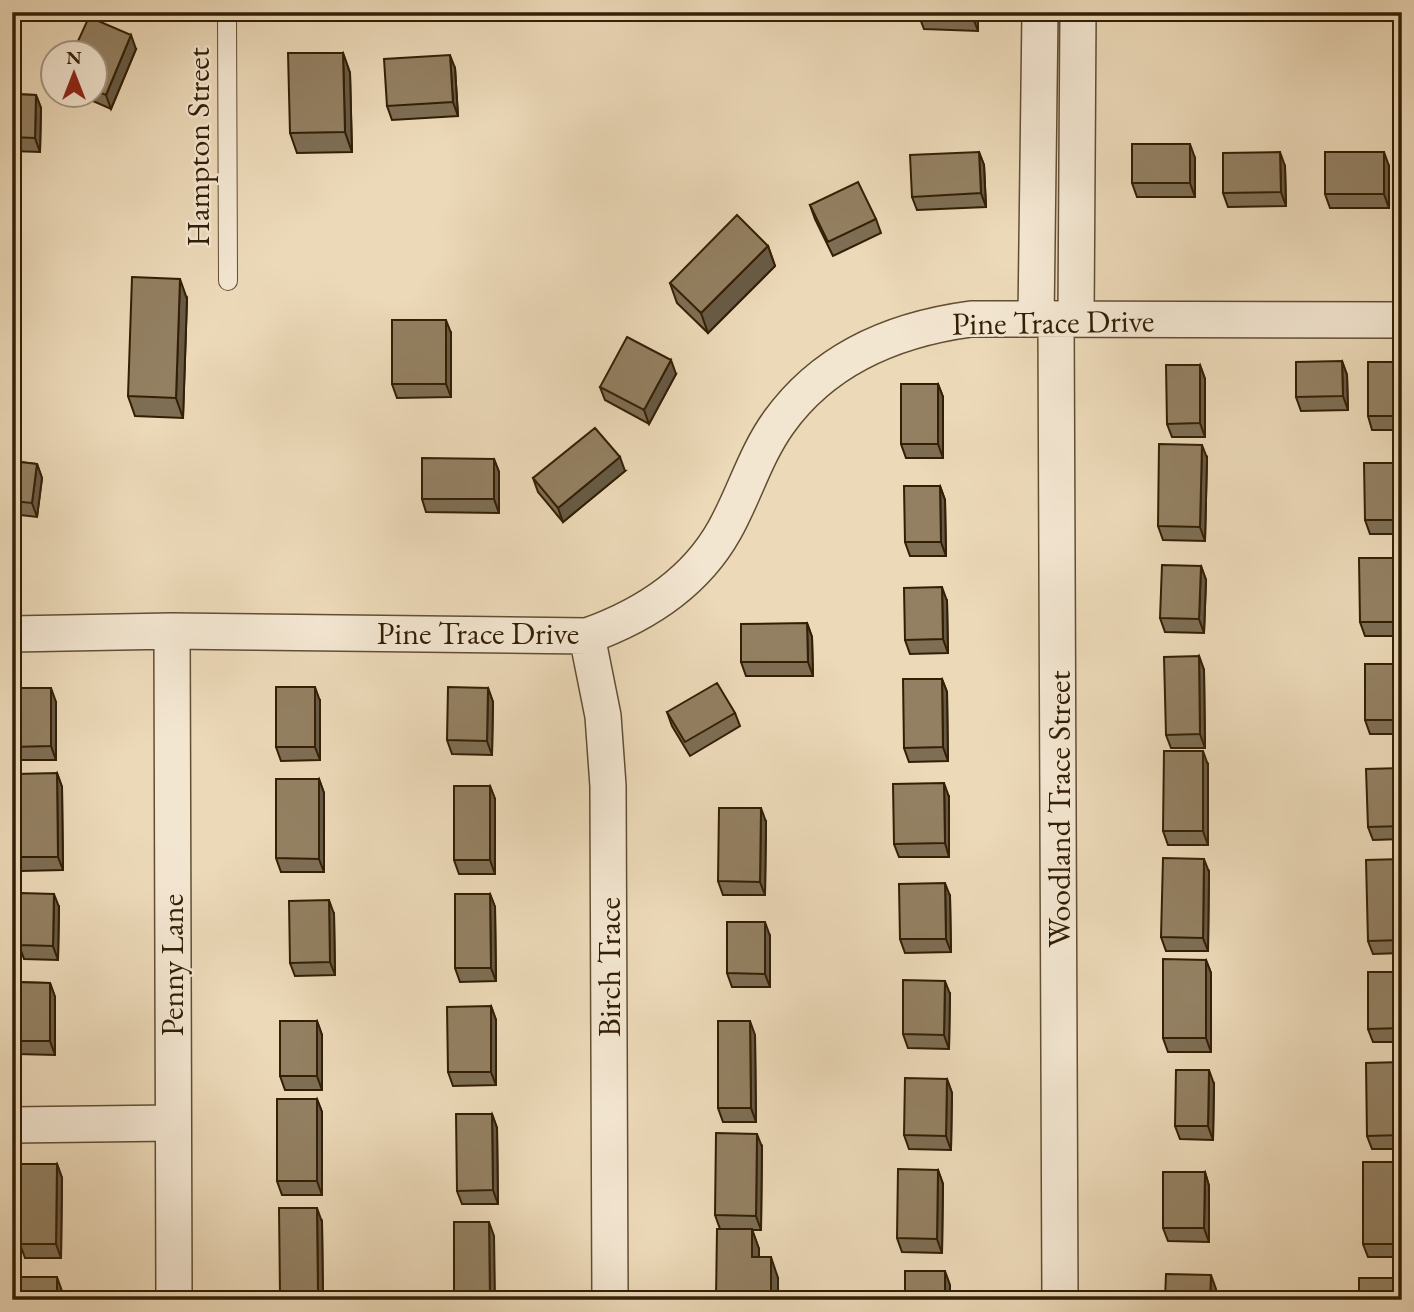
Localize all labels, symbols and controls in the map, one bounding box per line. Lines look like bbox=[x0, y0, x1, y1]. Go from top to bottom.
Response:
north arrow bbox=[38, 38, 108, 108]
text: N bbox=[66, 45, 82, 70]
street label: Hampton Street bbox=[177, 47, 219, 247]
street label: Pine Trace Drive bbox=[951, 299, 1155, 345]
street label: Pine Trace Drive bbox=[377, 612, 579, 654]
street label: Woodland Trace Street bbox=[1038, 670, 1080, 948]
street label: Penny Lane bbox=[151, 894, 193, 1036]
street label: Birch Trace bbox=[588, 897, 630, 1037]

